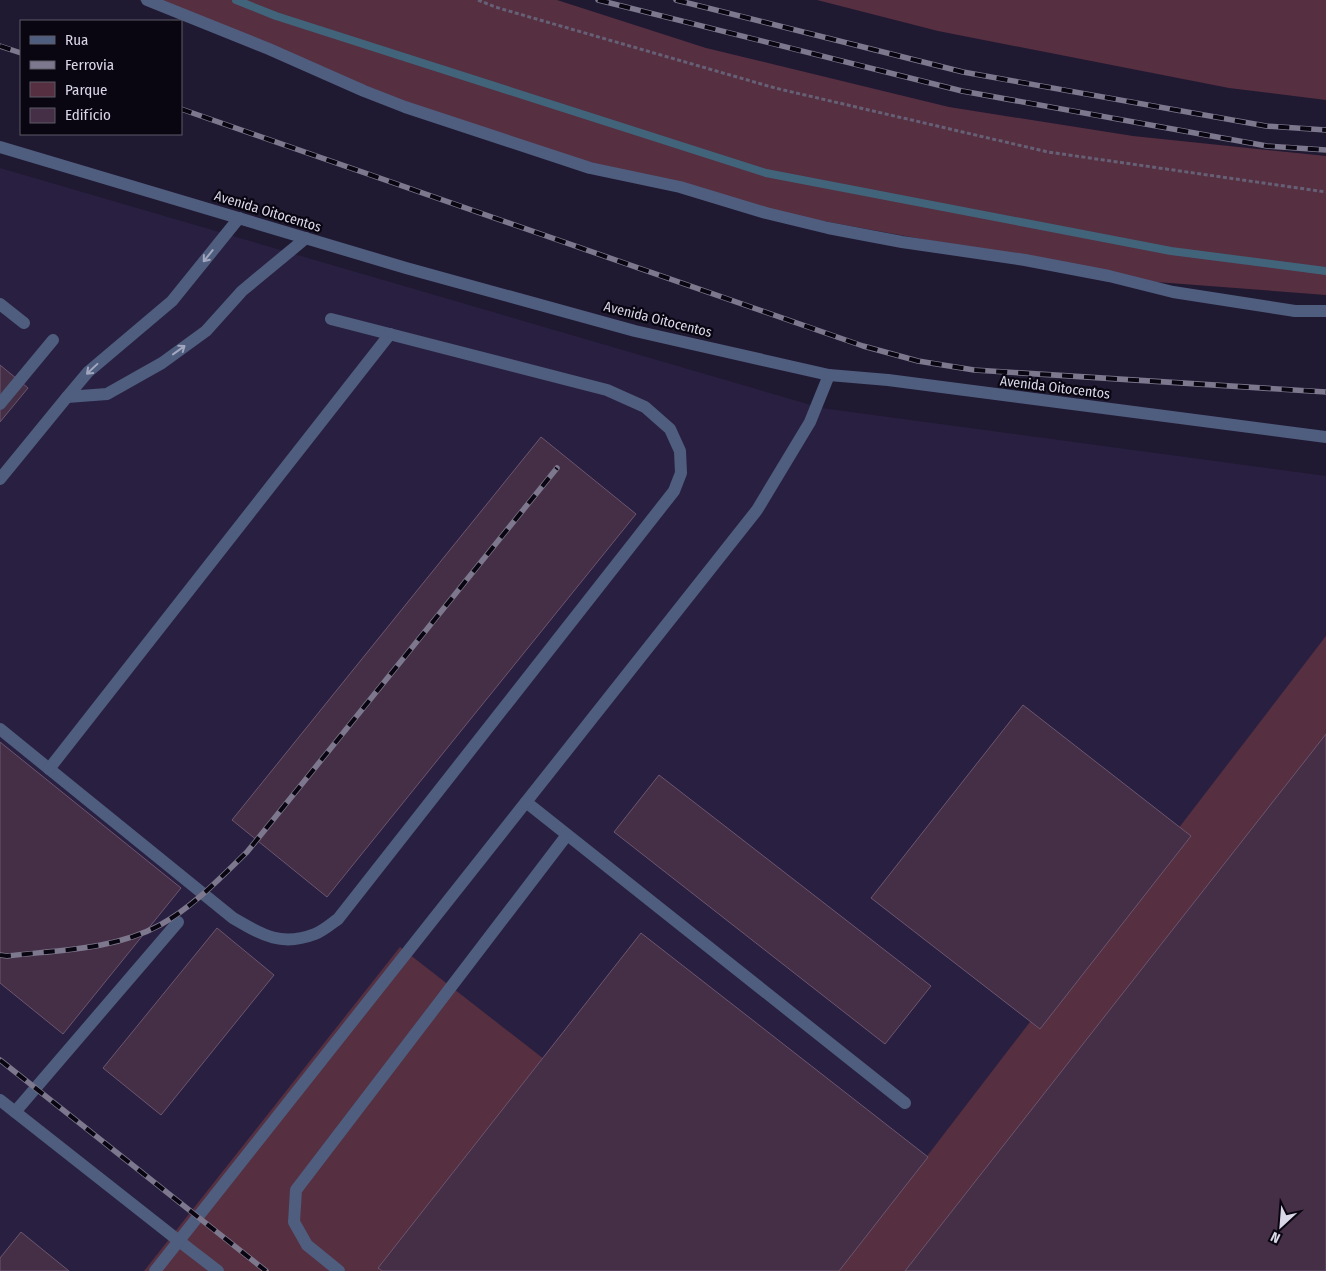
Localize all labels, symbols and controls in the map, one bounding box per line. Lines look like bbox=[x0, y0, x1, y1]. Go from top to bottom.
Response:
legend bbox=[20, 20, 182, 135]
text: Rua bbox=[65, 31, 88, 49]
text: Ferrovia bbox=[65, 56, 114, 74]
text: Parque bbox=[65, 81, 108, 99]
text: Edifício bbox=[65, 106, 111, 124]
street label: Avenida Oitocentos bbox=[212, 187, 323, 236]
one-way arrow bbox=[203, 249, 214, 262]
street label: Avenida Oitocentos bbox=[602, 298, 714, 341]
one-way arrow bbox=[172, 345, 186, 355]
one-way arrow bbox=[86, 363, 99, 374]
street label: Avenida Oitocentos bbox=[999, 372, 1111, 403]
north arrow bbox=[1256, 1201, 1306, 1251]
text: N bbox=[1268, 1228, 1283, 1247]

